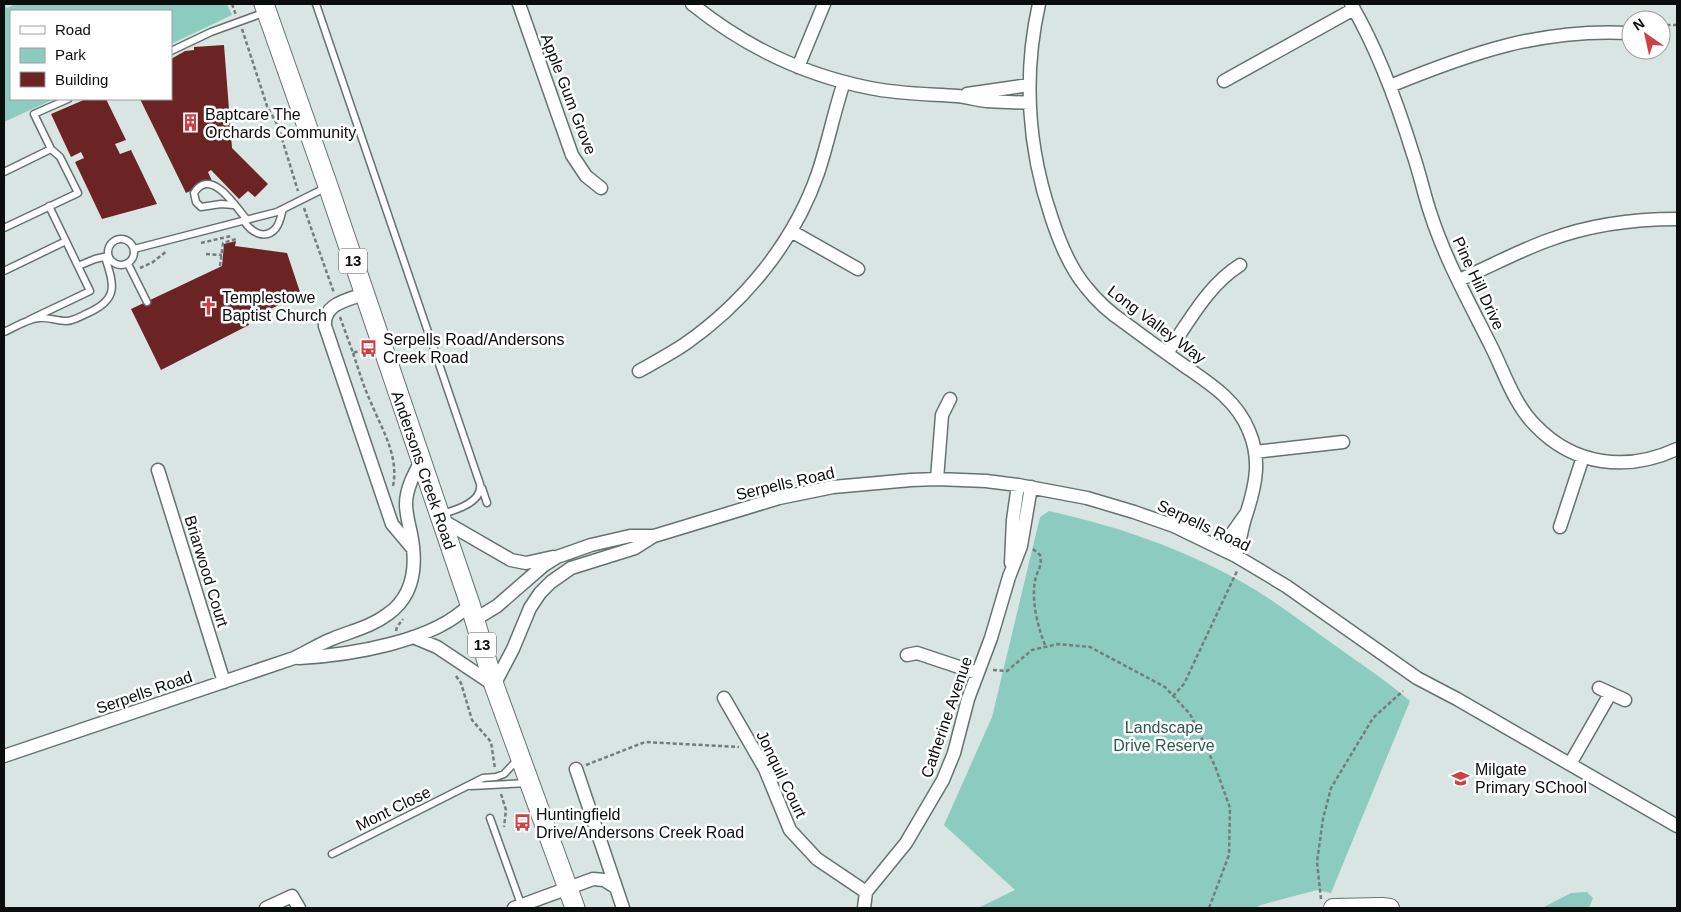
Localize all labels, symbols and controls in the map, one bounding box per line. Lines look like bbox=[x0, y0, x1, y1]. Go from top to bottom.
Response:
legend bbox=[10, 10, 172, 100]
north arrow bbox=[1621, 10, 1671, 60]
text: N bbox=[1630, 15, 1647, 34]
text: Road bbox=[55, 21, 91, 38]
street label: Apple Gum Grove bbox=[538, 31, 599, 157]
text: Park bbox=[55, 46, 86, 63]
text: Building bbox=[55, 71, 108, 88]
place label: Baptcare The Orchards Community bbox=[205, 106, 356, 141]
building icon: Baptcare The Orchards Community bbox=[181, 113, 201, 133]
street label: Pine Hill Drive bbox=[1450, 234, 1508, 332]
road number: 13 bbox=[339, 248, 367, 274]
street label: Long Valley Way bbox=[1104, 282, 1209, 367]
place label: Templestowe Baptist Church bbox=[222, 289, 327, 324]
church icon: Templestowe Baptist Church bbox=[198, 296, 218, 316]
place label: Serpells Road/Andersons Creek Road bbox=[383, 331, 564, 366]
bus stop icon: Serpells Road/Andersons Creek Road bbox=[359, 338, 379, 358]
street label: Andersons Creek Road bbox=[388, 389, 459, 552]
street label: Serpells Road bbox=[734, 464, 836, 503]
street label: Serpells Road bbox=[1155, 497, 1253, 554]
street label: Briarwood Court bbox=[181, 513, 232, 629]
road number: 13 bbox=[468, 632, 496, 658]
street label: Catherine Avenue bbox=[918, 654, 975, 780]
street label: Serpells Road bbox=[94, 668, 194, 717]
park label: Landscape Drive Reserve bbox=[1113, 719, 1215, 754]
street label: Jonquil Court bbox=[753, 728, 810, 821]
place label: Milgate Primary SChool bbox=[1475, 761, 1587, 796]
school or university icon: Milgate Primary SChool bbox=[1451, 768, 1471, 788]
street label: Mont Close bbox=[353, 783, 433, 834]
place label: Huntingfield Drive/Andersons Creek Road bbox=[536, 806, 744, 841]
bus stop icon: Huntingfield Drive/Andersons Creek Road bbox=[512, 813, 532, 833]

